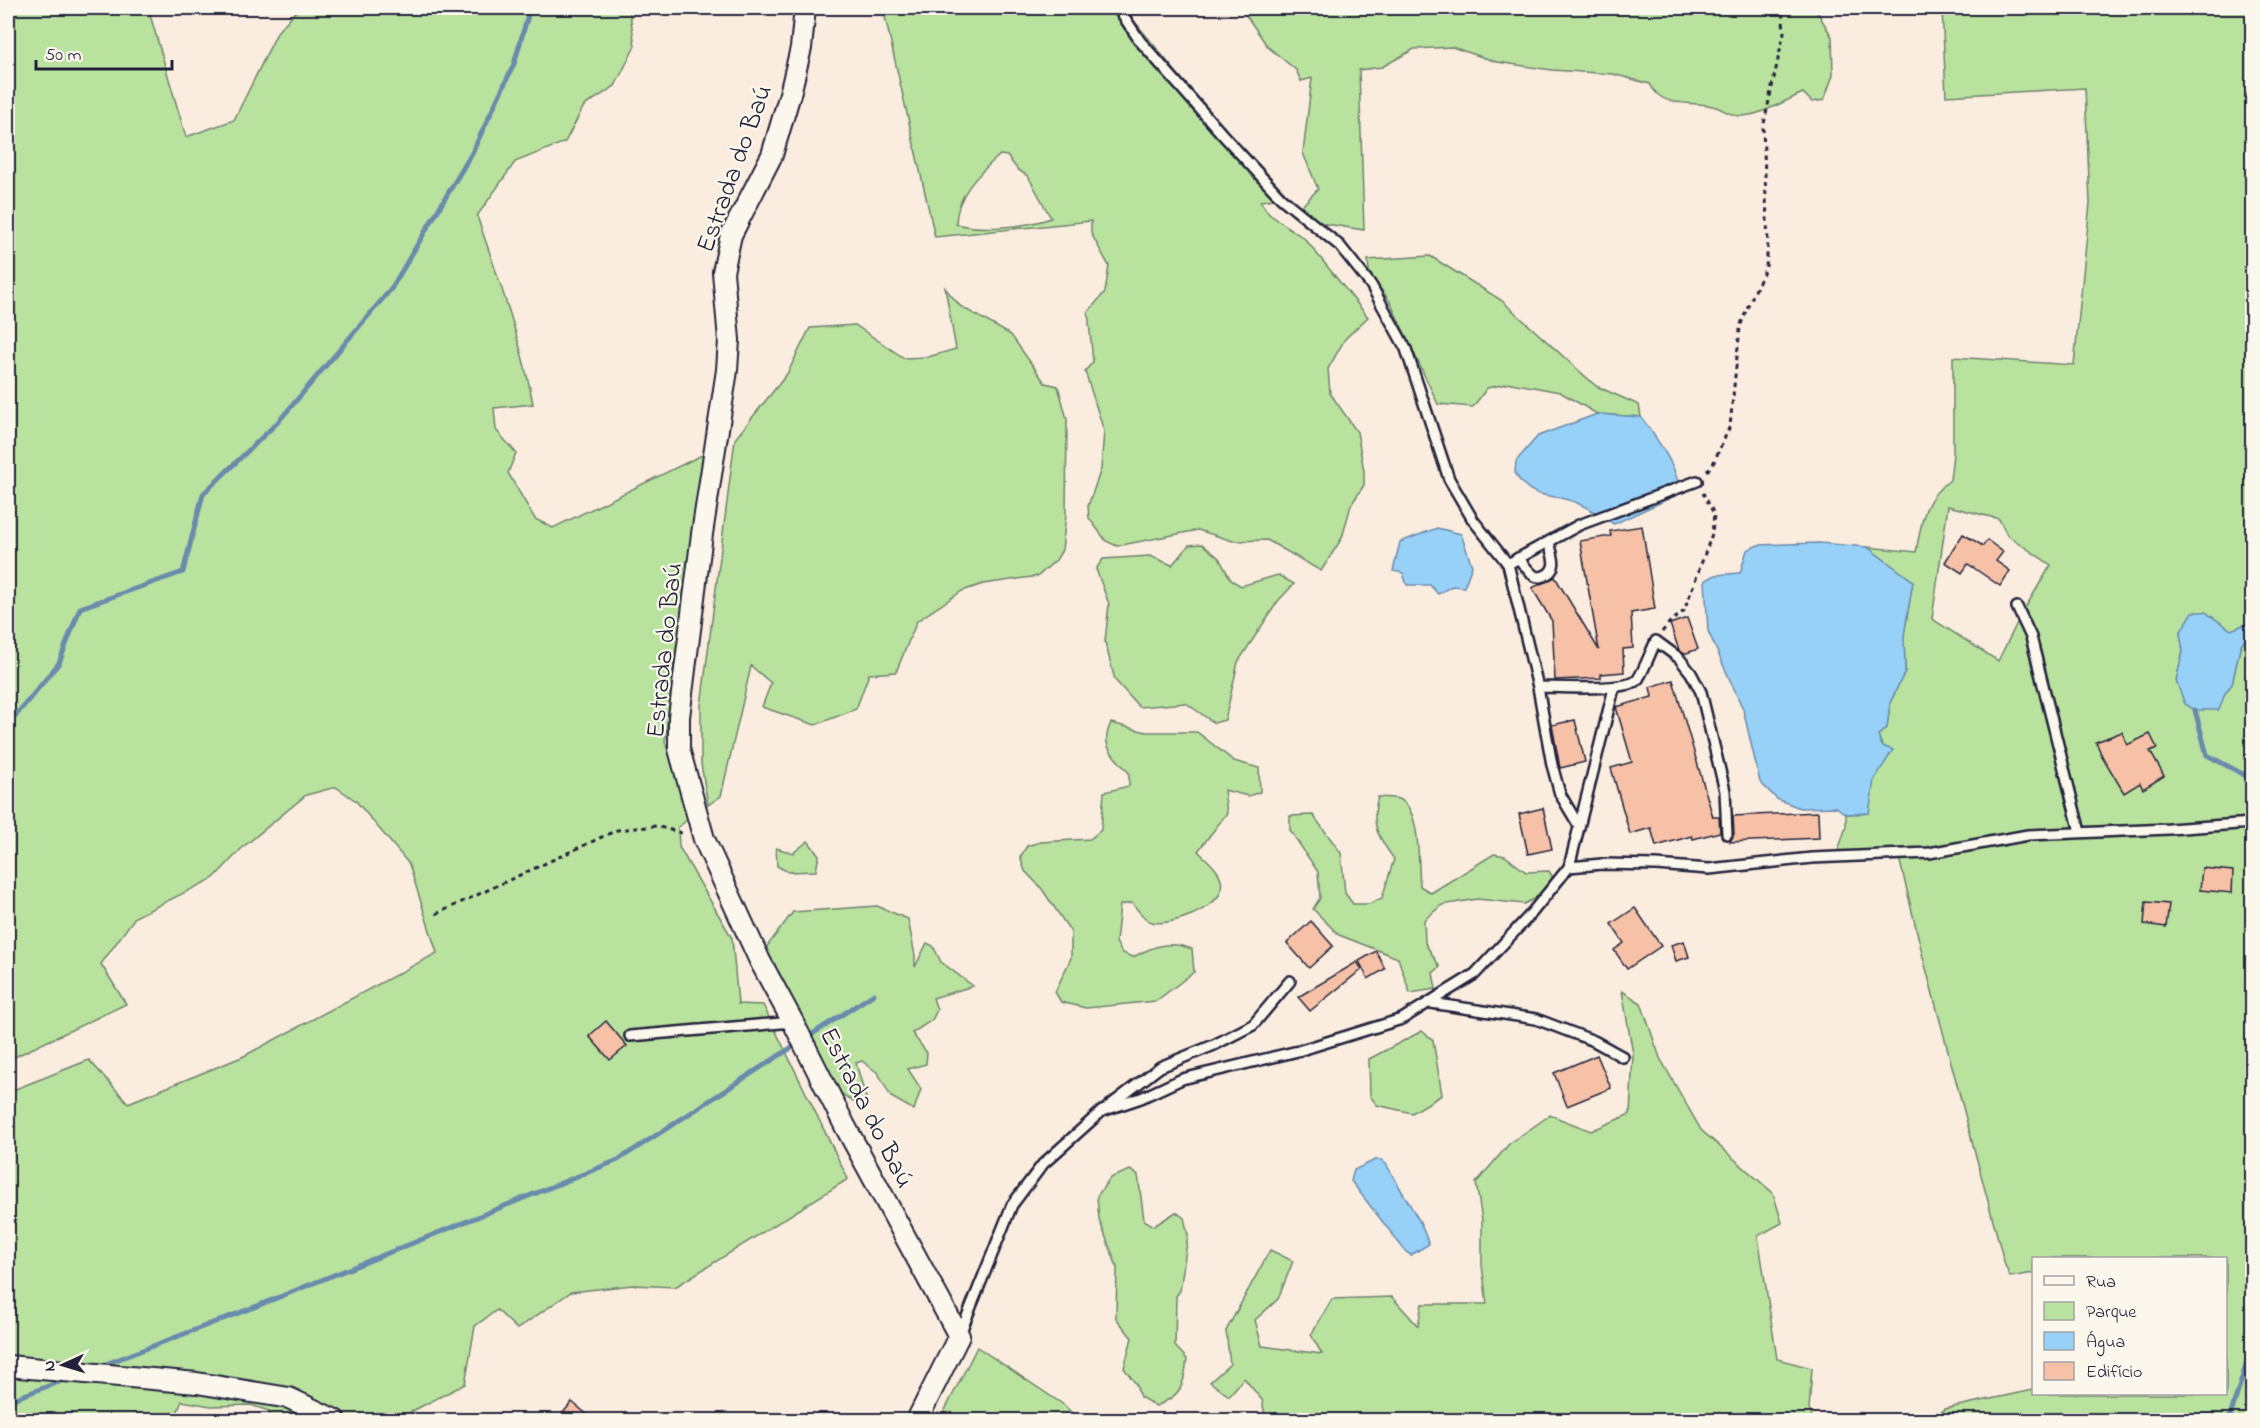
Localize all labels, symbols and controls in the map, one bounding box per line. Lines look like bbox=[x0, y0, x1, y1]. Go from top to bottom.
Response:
scale bar bbox=[36, 33, 172, 71]
text: 50 m bbox=[45, 43, 82, 69]
street label: Estrada do Baú bbox=[688, 80, 784, 258]
street label: Estrada do Baú bbox=[638, 561, 694, 740]
street label: Estrada do Baú bbox=[808, 1021, 922, 1195]
legend bbox=[2032, 1257, 2227, 1395]
text: Rua bbox=[2086, 1270, 2116, 1296]
text: Parque bbox=[2086, 1300, 2137, 1326]
text: Água bbox=[2086, 1330, 2125, 1357]
north arrow bbox=[33, 1335, 93, 1395]
text: N bbox=[38, 1359, 62, 1372]
text: Edifício bbox=[2086, 1360, 2142, 1386]

